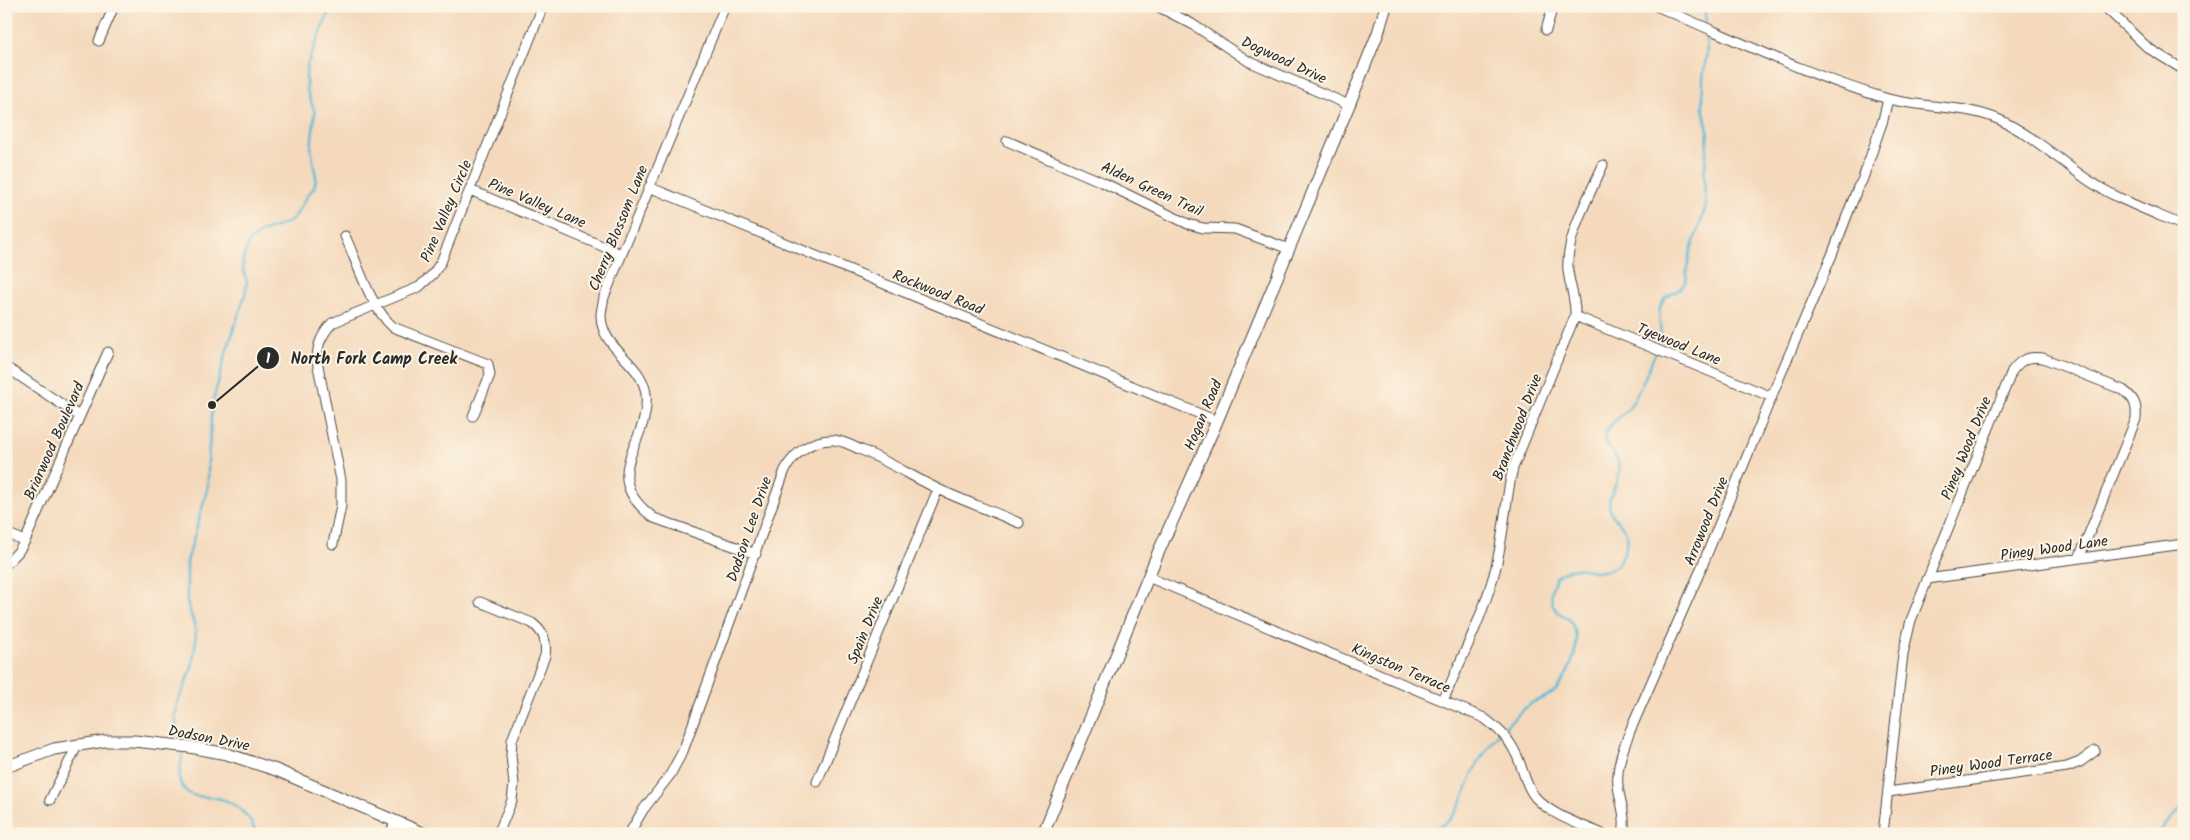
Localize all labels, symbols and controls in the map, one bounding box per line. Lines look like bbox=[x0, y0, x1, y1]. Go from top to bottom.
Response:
street label: Dogwood Drive bbox=[1237, 31, 1331, 91]
street label: Pine Valley Circle bbox=[415, 156, 479, 266]
street label: Alden Green Trail bbox=[1097, 156, 1207, 224]
street label: Cherry Blossom Lane bbox=[583, 161, 655, 295]
street label: Pine Valley Lane bbox=[484, 172, 590, 235]
street label: Rockwood Road bbox=[888, 264, 987, 322]
street label: Tyewood Lane bbox=[1633, 317, 1725, 373]
callout: North Fork Camp Creek bbox=[255, 343, 467, 374]
text: 1 bbox=[266, 347, 271, 371]
text: North Fork Camp Creek bbox=[291, 347, 458, 372]
street label: Branchwood Drive bbox=[1487, 370, 1549, 484]
street label: Hogan Road bbox=[1178, 376, 1230, 455]
street label: Briarwood Boulevard bbox=[18, 378, 92, 504]
street label: Piney Wood Drive bbox=[1935, 393, 1999, 504]
street label: Dodson Lee Drive bbox=[721, 473, 779, 585]
street label: Arrowood Drive bbox=[1678, 473, 1736, 570]
street label: Piney Wood Lane bbox=[1999, 530, 2110, 568]
street label: Spain Drive bbox=[841, 593, 890, 668]
street label: Kingston Terrace bbox=[1347, 637, 1454, 701]
street label: Dodson Drive bbox=[166, 719, 252, 759]
street label: Piney Wood Terrace bbox=[1928, 743, 2054, 784]

